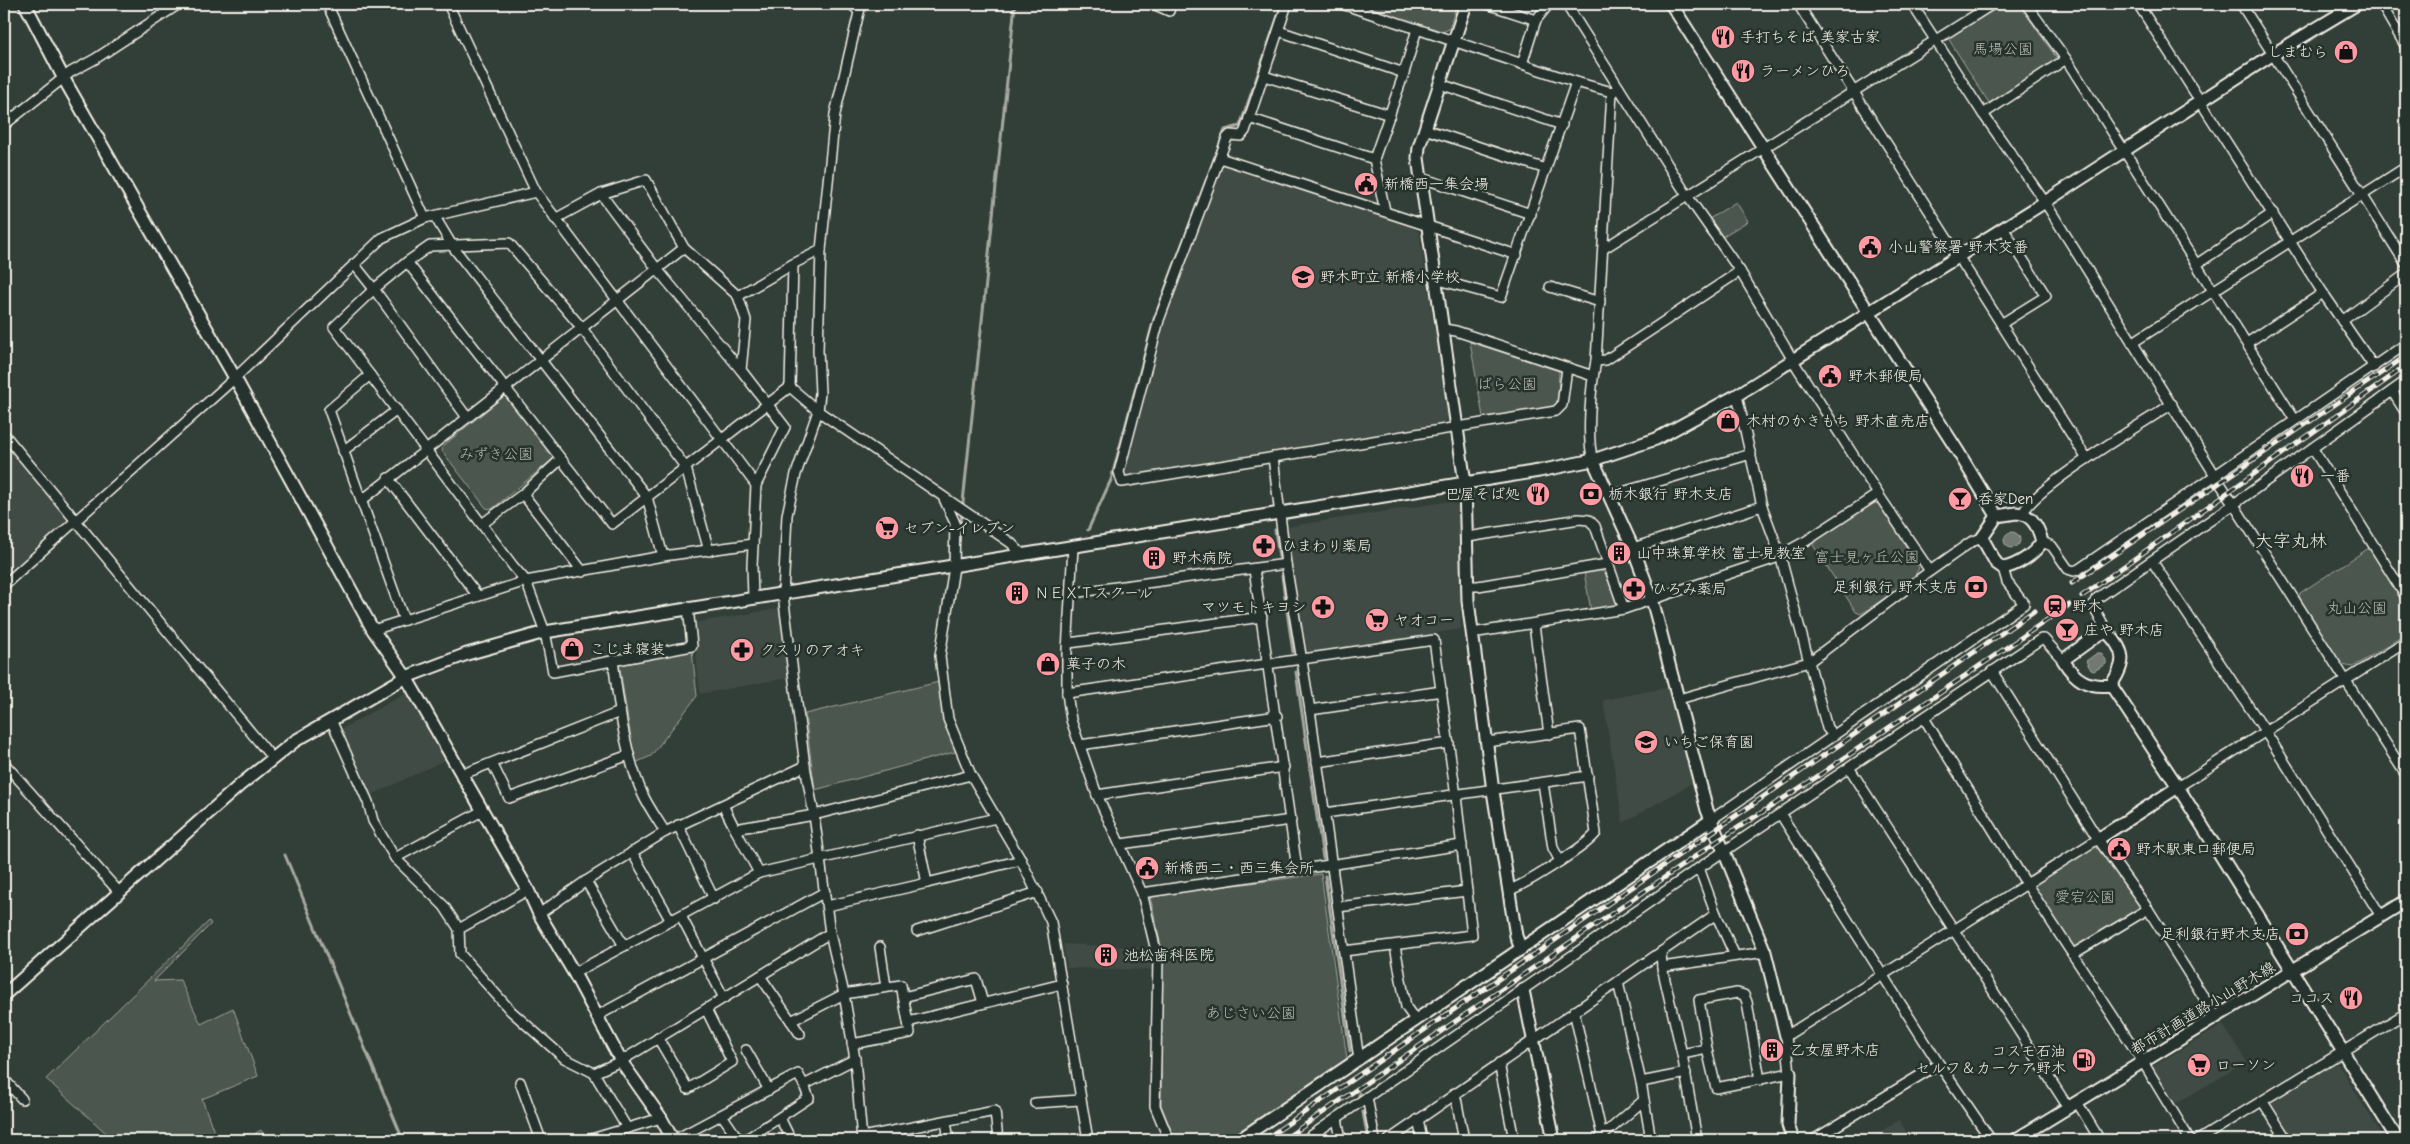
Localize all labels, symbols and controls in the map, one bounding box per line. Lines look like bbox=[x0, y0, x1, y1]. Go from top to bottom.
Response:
restaurant icon: 手打ちそば 美家古家 bbox=[1710, 24, 1736, 50]
place label: 手打ちそば 美家古家 bbox=[1740, 28, 1880, 46]
shop icon: しまむら bbox=[2333, 39, 2359, 65]
park label: 馬場公園 bbox=[1973, 40, 2033, 58]
place label: しまむら bbox=[2268, 43, 2328, 61]
restaurant icon: ラーメンひろ bbox=[1730, 58, 1756, 84]
place label: ラーメンひろ bbox=[1760, 62, 1850, 80]
public building icon: 新橋西一集会場 bbox=[1353, 171, 1379, 197]
place label: 新橋西一集会場 bbox=[1384, 175, 1489, 193]
public building icon: 小山警察署 野木交番 bbox=[1857, 234, 1883, 260]
place label: 小山警察署 野木交番 bbox=[1888, 238, 2028, 256]
school or university icon: 野木町立 新橋小学校 bbox=[1290, 264, 1316, 290]
place label: 野木町立 新橋小学校 bbox=[1320, 268, 1460, 286]
public building icon: 野木郵便局 bbox=[1817, 363, 1843, 389]
place label: 野木郵便局 bbox=[1848, 367, 1923, 385]
park label: ばら公園 bbox=[1477, 375, 1537, 393]
shop icon: 木村のかきもち 野木直売店 bbox=[1715, 408, 1741, 434]
place label: 木村のかきもち 野木直売店 bbox=[1746, 412, 1930, 430]
park label: みずき公園 bbox=[459, 445, 533, 463]
restaurant icon: 一番 bbox=[2289, 463, 2315, 489]
place label: 一番 bbox=[2320, 467, 2350, 485]
restaurant icon: 巴屋そば処 bbox=[1525, 481, 1551, 507]
bank icon: 栃木銀行 野木支店 bbox=[1578, 481, 1604, 507]
place label: 巴屋そば処 bbox=[1445, 485, 1520, 503]
place label: 栃木銀行 野木支店 bbox=[1608, 485, 1733, 503]
bar icon: 呑家Den bbox=[1947, 486, 1973, 512]
place label: 呑家Den bbox=[1978, 490, 2033, 508]
supermarket icon: セブン-イレブン bbox=[874, 515, 900, 541]
place label: セブン-イレブン bbox=[904, 519, 1015, 537]
district label: 大字丸林 bbox=[2255, 531, 2327, 552]
pharmacy icon: ひまわり薬局 bbox=[1251, 533, 1277, 559]
place label: ひまわり薬局 bbox=[1282, 537, 1372, 555]
building icon: 山中珠算学校 富士見教室 bbox=[1606, 540, 1632, 566]
place label: 山中珠算学校 富士見教室 bbox=[1636, 544, 1806, 562]
building icon: 野木病院 bbox=[1141, 545, 1167, 571]
park label: 富士見ヶ丘公園 bbox=[1814, 548, 1920, 566]
place label: 野木病院 bbox=[1172, 549, 1232, 567]
bank icon: 足利銀行 野木支店 bbox=[1963, 574, 1989, 600]
pharmacy icon: ひろみ薬局 bbox=[1621, 576, 1647, 602]
place label: 足利銀行 野木支店 bbox=[1833, 578, 1958, 596]
building icon: ＮＥＸＴスクール bbox=[1004, 580, 1030, 606]
place label: ひろみ薬局 bbox=[1652, 580, 1727, 598]
place label: ＮＥＸＴスクール bbox=[1034, 584, 1153, 602]
station icon: 野木 bbox=[2042, 593, 2068, 619]
pharmacy icon: マツモトキヨシ bbox=[1310, 594, 1336, 620]
place label: 野木 bbox=[2072, 597, 2102, 615]
place label: マツモトキヨシ bbox=[1201, 598, 1306, 616]
park label: 丸山公園 bbox=[2327, 599, 2387, 617]
supermarket icon: ヤオコー bbox=[1364, 607, 1390, 633]
place label: ヤオコー bbox=[1394, 611, 1454, 629]
bar icon: 庄や 野木店 bbox=[2054, 617, 2080, 643]
place label: 庄や 野木店 bbox=[2084, 621, 2164, 639]
shop icon: こじま寝装 bbox=[559, 636, 585, 662]
pharmacy icon: クスリのアオキ bbox=[729, 637, 755, 663]
place label: こじま寝装 bbox=[590, 640, 665, 658]
place label: クスリのアオキ bbox=[760, 641, 865, 659]
shop icon: 菓子の木 bbox=[1035, 651, 1061, 677]
place label: 菓子の木 bbox=[1066, 655, 1126, 673]
school or university icon: いちご保育園 bbox=[1633, 729, 1659, 755]
place label: いちご保育園 bbox=[1664, 733, 1754, 751]
public building icon: 野木駅東口郵便局 bbox=[2106, 836, 2132, 862]
place label: 野木駅東口郵便局 bbox=[2136, 840, 2256, 858]
public building icon: 新橋西二・西三集会所 bbox=[1134, 855, 1160, 881]
place label: 新橋西二・西三集会所 bbox=[1164, 859, 1314, 877]
park label: 愛宕公園 bbox=[2055, 888, 2115, 906]
bank icon: 足利銀行野木支店 bbox=[2284, 921, 2310, 947]
place label: 足利銀行野木支店 bbox=[2160, 925, 2280, 943]
building icon: 池松歯科医院 bbox=[1093, 942, 1119, 968]
place label: 池松歯科医院 bbox=[1124, 946, 1214, 964]
street label: 都市計画道路小山野木線 bbox=[2128, 958, 2278, 1058]
restaurant icon: ココス bbox=[2338, 985, 2364, 1011]
place label: ココス bbox=[2289, 989, 2334, 1007]
park label: あじさい公園 bbox=[1206, 1004, 1296, 1022]
building icon: 乙女屋野木店 bbox=[1759, 1037, 1785, 1063]
place label: 乙女屋野木店 bbox=[1790, 1041, 1880, 1059]
place label: コスモ石油 セルフ＆カーケア野木 bbox=[1915, 1042, 2066, 1077]
fuel station icon: コスモ石油 セルフ＆カーケア野木 bbox=[2071, 1047, 2097, 1073]
supermarket icon: ローソン bbox=[2186, 1052, 2212, 1078]
place label: ローソン bbox=[2216, 1056, 2276, 1074]

